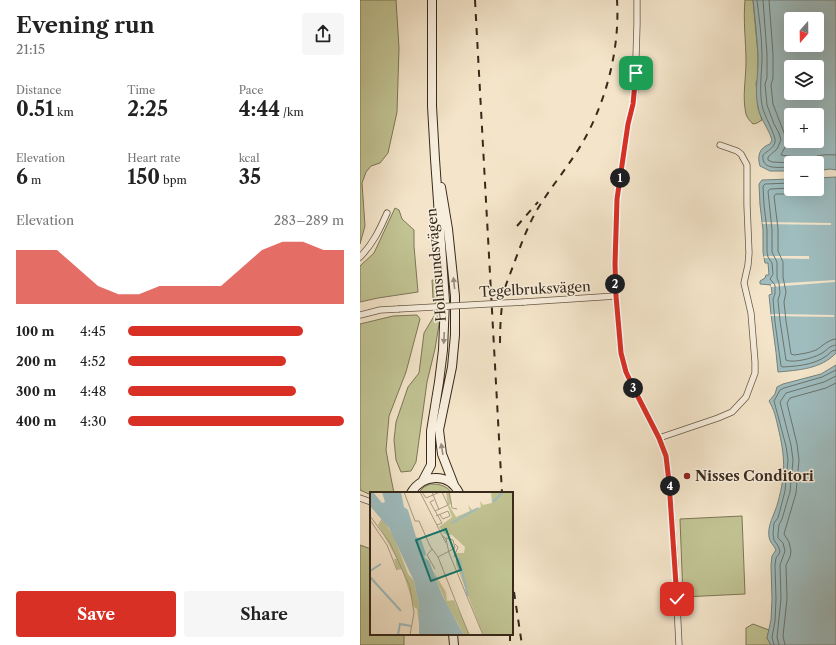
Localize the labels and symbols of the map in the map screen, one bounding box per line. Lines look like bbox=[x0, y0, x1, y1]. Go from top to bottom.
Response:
north arrow bbox=[784, 12, 824, 52]
pin bbox=[619, 56, 653, 90]
pin: 1 bbox=[610, 168, 630, 188]
street label: Holmsundsvägen bbox=[422, 207, 450, 323]
pin: 2 bbox=[605, 274, 625, 294]
one-way arrow bbox=[450, 277, 457, 289]
street label: Tegelbruksvägen bbox=[479, 277, 592, 301]
one-way arrow bbox=[441, 332, 447, 345]
pin: 3 bbox=[623, 378, 643, 398]
one-way arrow bbox=[439, 443, 445, 455]
place label: Nisses Conditori bbox=[695, 467, 814, 485]
marker: Nisses Conditori bbox=[682, 471, 692, 481]
pin: 4 bbox=[660, 476, 680, 496]
inset map bbox=[370, 492, 513, 635]
pin bbox=[660, 582, 694, 616]

